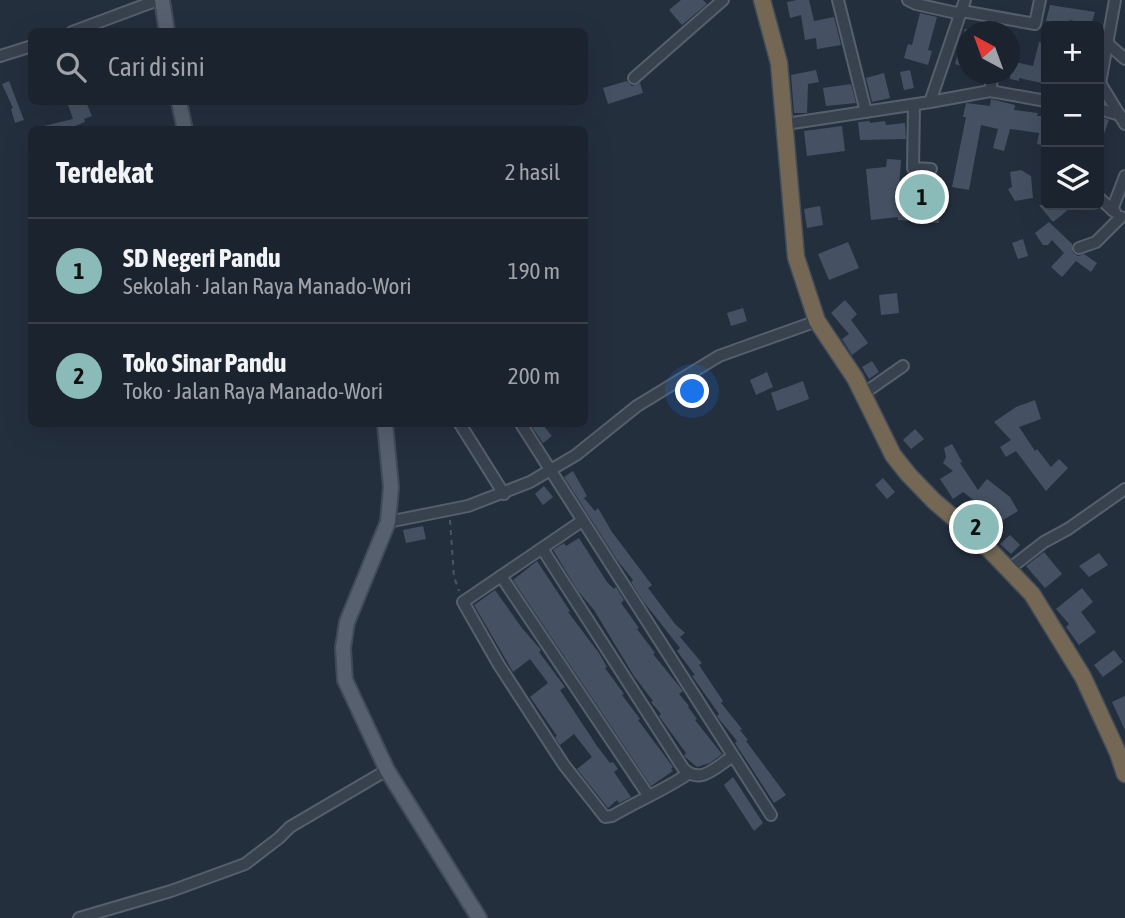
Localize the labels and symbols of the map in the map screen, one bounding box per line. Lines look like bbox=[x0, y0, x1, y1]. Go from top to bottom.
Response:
north arrow bbox=[957, 21, 1020, 84]
pin: 1 bbox=[899, 171, 945, 223]
your location bbox=[675, 374, 709, 408]
pin: 2 bbox=[953, 501, 999, 553]

